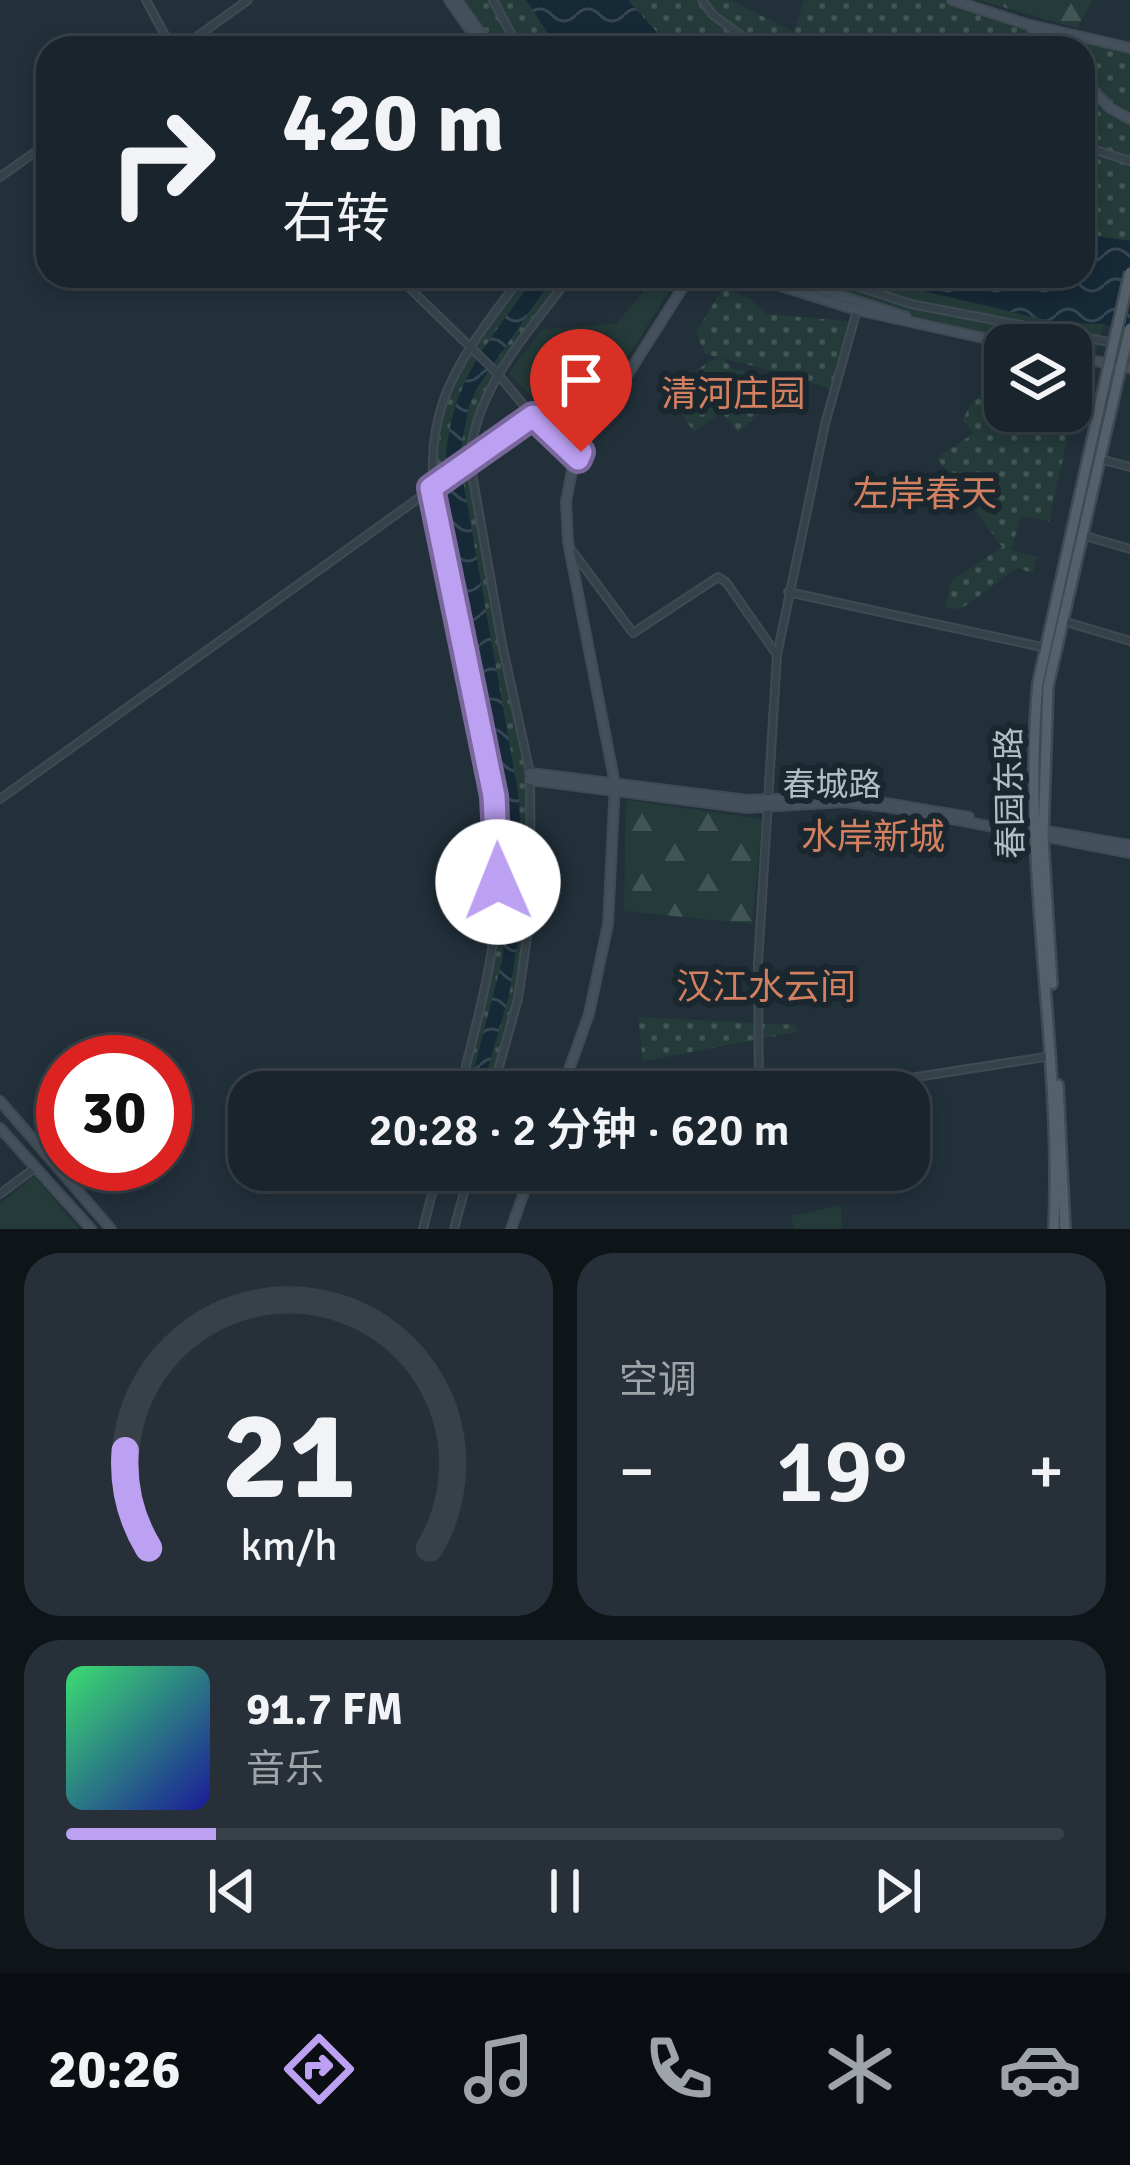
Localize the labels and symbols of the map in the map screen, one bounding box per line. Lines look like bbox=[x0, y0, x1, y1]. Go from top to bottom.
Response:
pin bbox=[530, 329, 632, 452]
district label: 清河庄园 bbox=[661, 372, 805, 417]
district label: 左岸春天 bbox=[853, 472, 997, 517]
street label: 春园东路 bbox=[989, 727, 1032, 859]
street label: 春城路 bbox=[783, 765, 882, 806]
district label: 水岸新城 bbox=[801, 815, 945, 860]
position arrow bbox=[435, 819, 561, 945]
district label: 汉江水云间 bbox=[676, 965, 856, 1010]
speed limit sign: 30 bbox=[36, 1035, 192, 1191]

